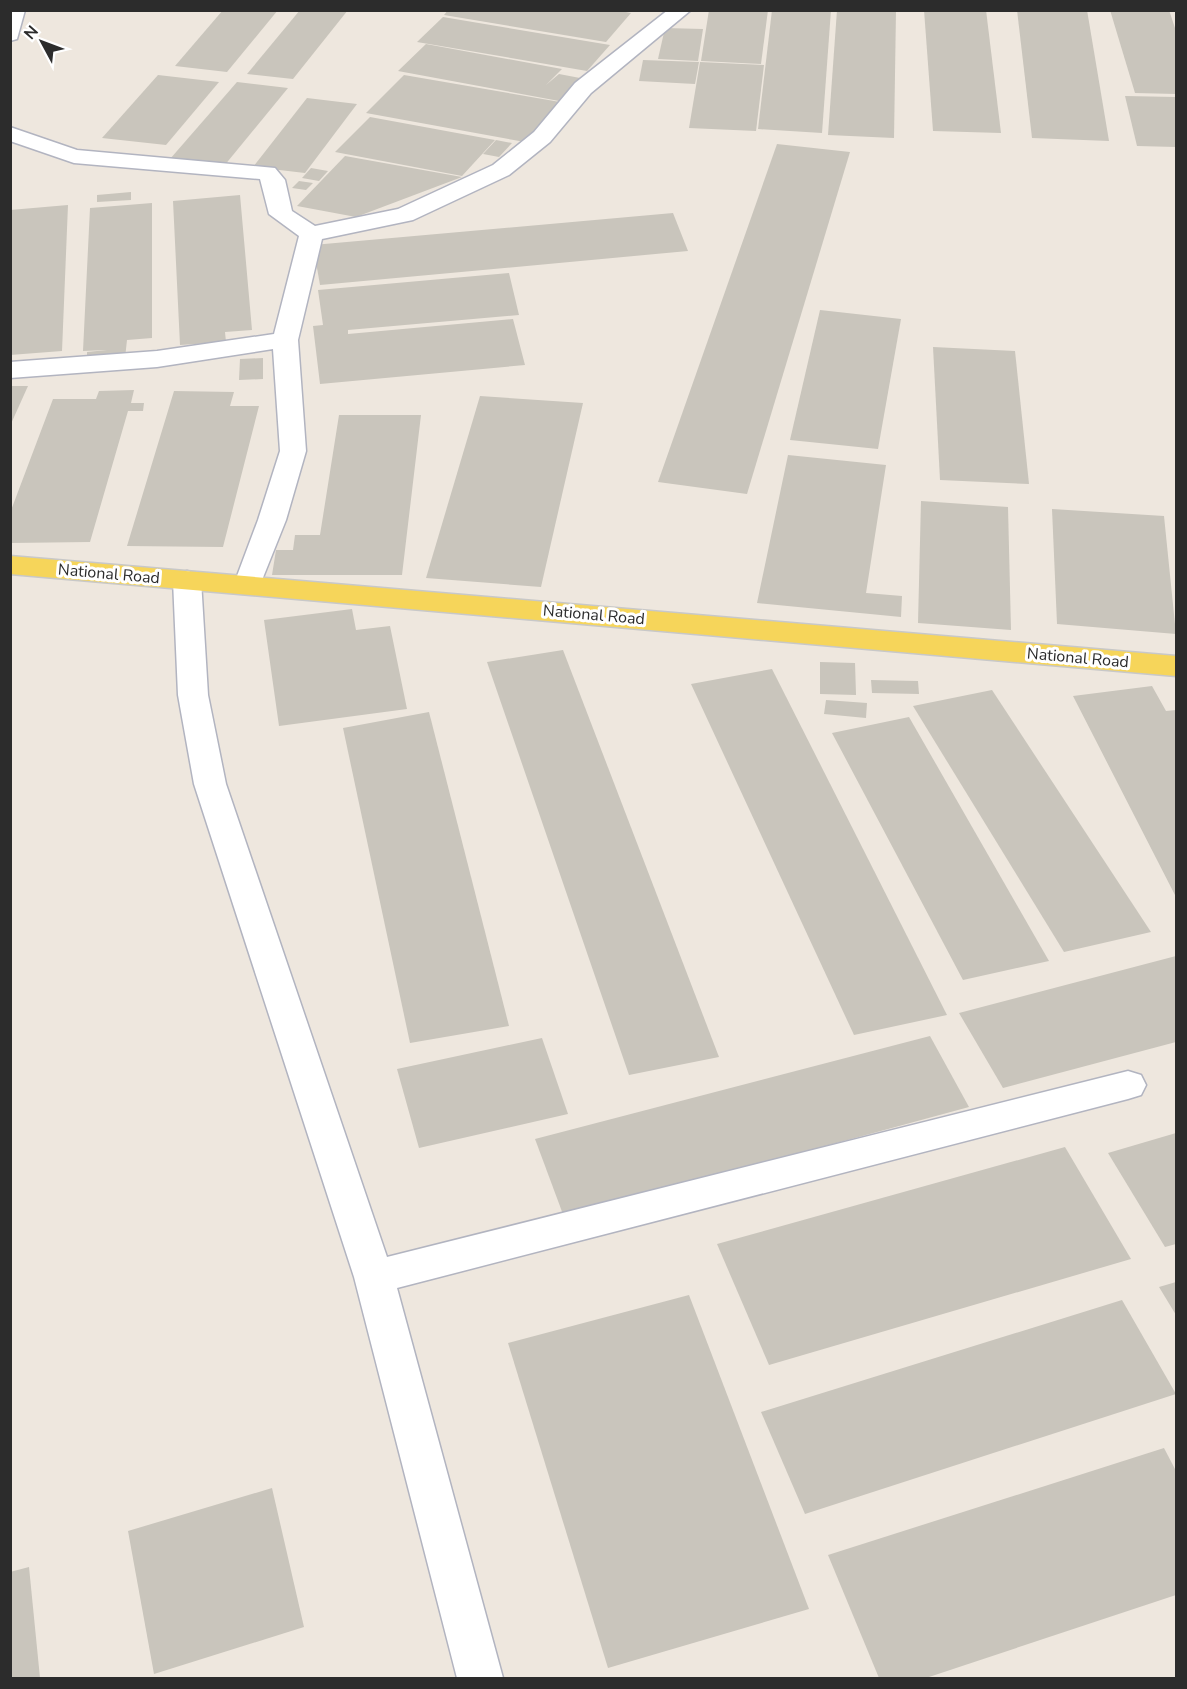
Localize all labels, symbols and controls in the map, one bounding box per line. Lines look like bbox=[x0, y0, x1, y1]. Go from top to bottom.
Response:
north arrow bbox=[12, 12, 72, 72]
text: N bbox=[19, 21, 44, 45]
street label: National Road bbox=[57, 559, 161, 589]
street label: National Road bbox=[542, 600, 646, 630]
street label: National Road bbox=[1026, 643, 1130, 673]

